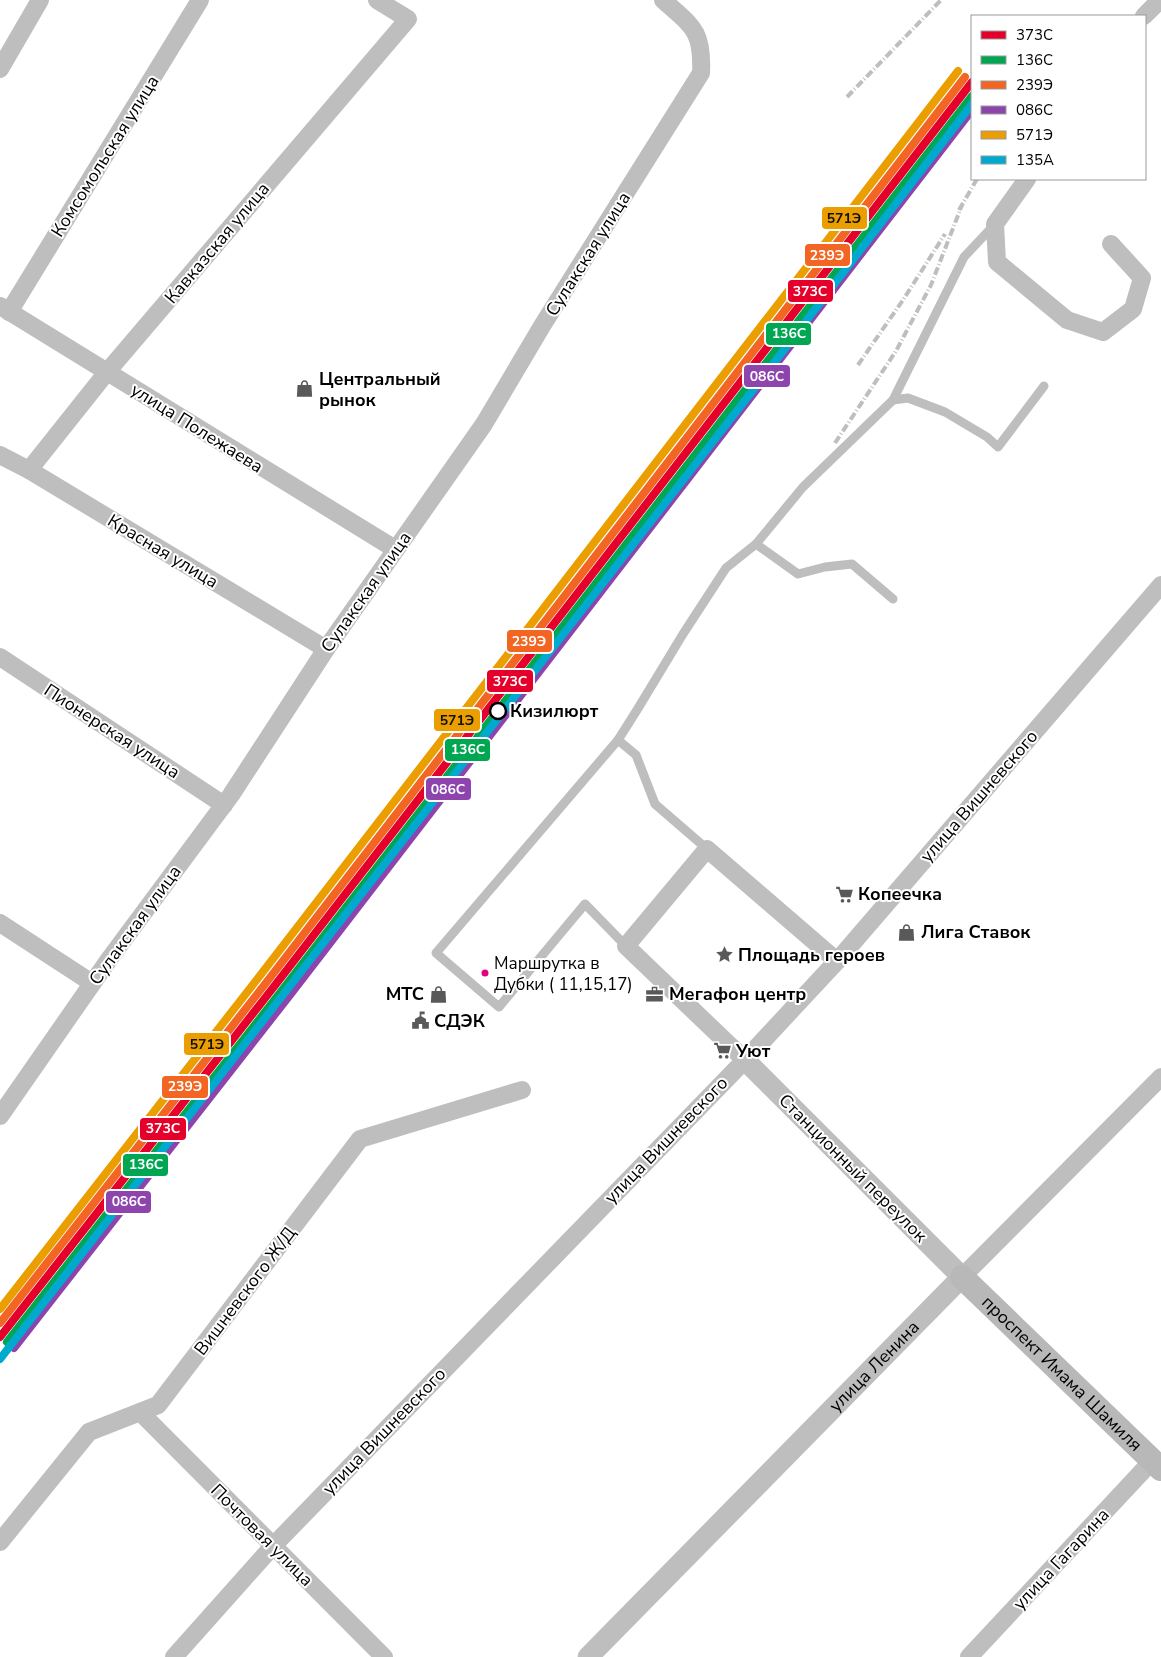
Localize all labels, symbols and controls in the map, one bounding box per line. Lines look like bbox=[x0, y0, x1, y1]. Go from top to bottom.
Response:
legend bbox=[971, 15, 1146, 180]
text: 373C bbox=[1016, 25, 1053, 45]
text: 136С bbox=[1016, 50, 1053, 70]
street label: Комсомольская улица bbox=[45, 71, 165, 241]
text: 239Э bbox=[1016, 75, 1053, 95]
text: 086С bbox=[1016, 100, 1053, 120]
text: 571Э bbox=[1016, 125, 1053, 145]
text: 135А bbox=[1016, 150, 1054, 170]
street label: Кавказская улица bbox=[159, 177, 275, 309]
street label: Сулакская улица bbox=[540, 187, 636, 321]
line badge: 571Э bbox=[821, 206, 868, 230]
text: 571Э bbox=[827, 209, 861, 228]
line badge: 239Э bbox=[804, 243, 851, 267]
text: 239Э bbox=[810, 246, 844, 265]
line badge: 373C bbox=[787, 279, 834, 303]
text: 373C bbox=[793, 282, 828, 301]
line badge: 136С bbox=[765, 322, 812, 346]
text: 136С bbox=[772, 324, 807, 343]
line badge: 086С bbox=[743, 364, 791, 388]
place label: Центральный рынок bbox=[319, 367, 441, 412]
text: 086С bbox=[750, 367, 785, 386]
street label: улица Полежаева bbox=[126, 378, 268, 478]
shop icon: Центральный рынок bbox=[295, 379, 315, 399]
street label: Красная улица bbox=[103, 508, 223, 594]
street label: Сулакская улица bbox=[315, 527, 417, 657]
line badge: 239Э bbox=[506, 629, 553, 653]
text: 239Э bbox=[512, 632, 546, 651]
line badge: 373C bbox=[486, 669, 534, 693]
text: 373C bbox=[493, 672, 528, 691]
street label: Пионерская улица bbox=[39, 678, 185, 784]
place label: Кизилюрт bbox=[510, 699, 599, 723]
marker: Кизилюрт bbox=[489, 702, 507, 720]
line badge: 571Э bbox=[433, 708, 481, 732]
text: 571Э bbox=[440, 711, 474, 730]
street label: улица Вишневского bbox=[915, 725, 1043, 867]
line badge: 136С bbox=[444, 738, 491, 762]
text: 136С bbox=[451, 740, 486, 759]
line badge: 086С bbox=[425, 777, 472, 801]
text: 086С bbox=[431, 780, 466, 799]
street label: Сулакская улица bbox=[83, 860, 187, 990]
place label: Копеечка bbox=[858, 882, 942, 906]
supermarket icon: Копеечка bbox=[834, 884, 854, 904]
place label: Лига Ставок bbox=[921, 920, 1031, 944]
shop icon: Лига Ставок bbox=[897, 922, 917, 942]
place label: Площадь героев bbox=[738, 943, 885, 967]
place icon: Площадь героев bbox=[714, 945, 734, 965]
place label: Маршрутка в Дубки ( 11,15,17) bbox=[494, 952, 633, 996]
marker: Маршрутка в Дубки ( 11,15,17) bbox=[480, 968, 490, 978]
place label: МТС bbox=[386, 982, 424, 1006]
place label: Мегафон центр bbox=[669, 982, 806, 1006]
shop icon: МТС bbox=[428, 984, 448, 1004]
office icon: Мегафон центр bbox=[645, 984, 665, 1004]
place label: СДЭК bbox=[434, 1009, 486, 1033]
public building icon: СДЭК bbox=[410, 1011, 430, 1031]
line badge: 571Э bbox=[183, 1032, 230, 1056]
text: 571Э bbox=[190, 1035, 224, 1054]
place label: Уют bbox=[735, 1039, 771, 1063]
supermarket icon: Уют bbox=[712, 1041, 732, 1061]
street label: улица Вишневского bbox=[599, 1071, 733, 1209]
line badge: 239Э bbox=[161, 1075, 209, 1099]
text: 239Э bbox=[168, 1077, 202, 1096]
street label: Станционный переулок bbox=[774, 1089, 933, 1248]
line badge: 373C bbox=[139, 1117, 187, 1141]
text: 373C bbox=[146, 1119, 181, 1138]
line badge: 136С bbox=[122, 1153, 169, 1177]
text: 136С bbox=[129, 1155, 164, 1174]
line badge: 086С bbox=[105, 1190, 152, 1214]
text: 086С bbox=[112, 1192, 147, 1211]
street label: Вишневского Ж/Д bbox=[189, 1222, 301, 1360]
street label: проспект Имама Шамиля bbox=[977, 1290, 1148, 1457]
street label: улица Ленина bbox=[824, 1315, 925, 1417]
street label: улица Вишневского bbox=[317, 1362, 451, 1500]
street label: Почтовая улица bbox=[205, 1478, 319, 1592]
street label: улица Гагарина bbox=[1008, 1503, 1114, 1615]

